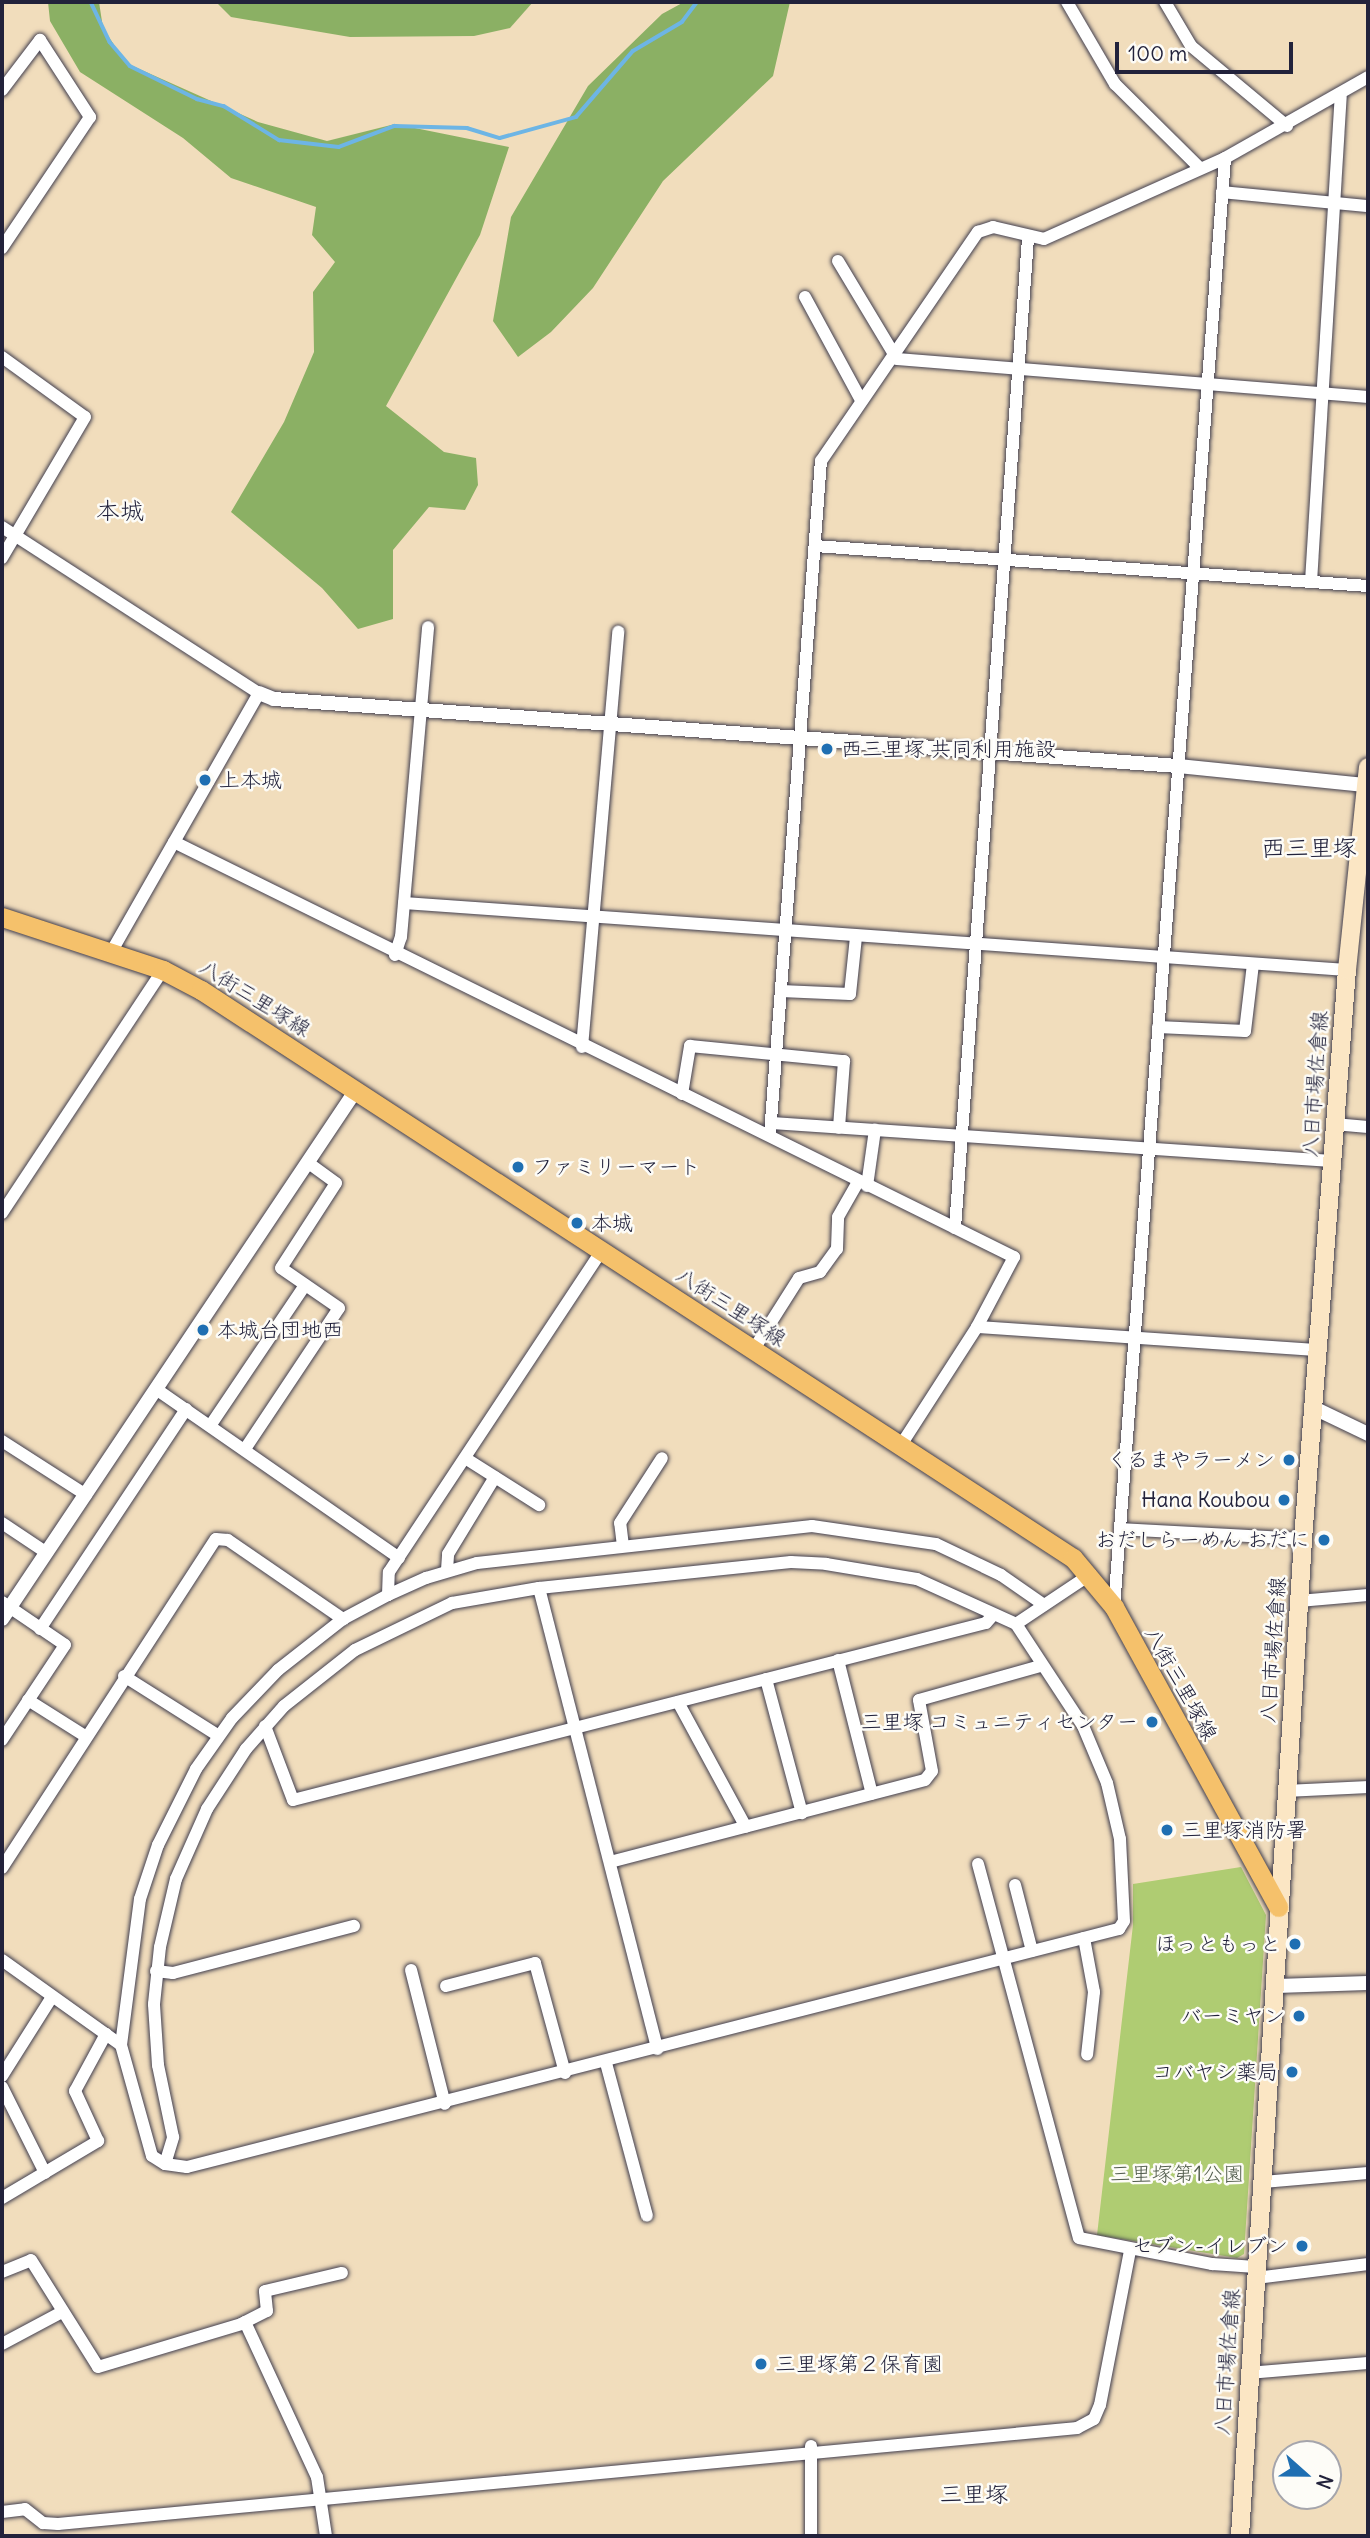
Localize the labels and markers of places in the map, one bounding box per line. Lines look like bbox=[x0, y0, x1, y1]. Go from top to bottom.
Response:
place label: 西三里塚 共同利用施設 bbox=[841, 736, 1056, 762]
marker: 西三里塚 共同利用施設 bbox=[819, 741, 835, 757]
place label: 上本城 bbox=[219, 767, 282, 793]
marker: 上本城 bbox=[197, 772, 213, 788]
place label: ファミリーマート bbox=[532, 1154, 700, 1180]
marker: ファミリーマート bbox=[510, 1159, 526, 1175]
place label: 本城 bbox=[591, 1210, 633, 1236]
marker: 本城 bbox=[569, 1215, 585, 1231]
place label: 本城台団地西 bbox=[217, 1317, 343, 1343]
marker: 本城台団地西 bbox=[195, 1322, 211, 1338]
place label: くるまやラーメン bbox=[1107, 1447, 1275, 1473]
marker: くるまやラーメン bbox=[1281, 1452, 1297, 1468]
place label: Hana Koubou bbox=[1141, 1487, 1270, 1513]
marker: Hana Koubou bbox=[1276, 1492, 1292, 1508]
place label: おだしらーめん おだに bbox=[1095, 1527, 1310, 1553]
marker: おだしらーめん おだに bbox=[1316, 1532, 1332, 1548]
place label: 三里塚 コミュニティセンター bbox=[860, 1709, 1138, 1735]
marker: 三里塚 コミュニティセンター bbox=[1144, 1714, 1160, 1730]
place label: 三里塚消防署 bbox=[1181, 1817, 1307, 1843]
marker: 三里塚消防署 bbox=[1159, 1822, 1175, 1838]
place label: ほっともっと bbox=[1155, 1931, 1281, 1957]
marker: ほっともっと bbox=[1287, 1936, 1303, 1952]
place label: バーミヤン bbox=[1180, 2003, 1285, 2029]
marker: バーミヤン bbox=[1291, 2008, 1307, 2024]
place label: コバヤシ薬局 bbox=[1152, 2059, 1278, 2085]
marker: コバヤシ薬局 bbox=[1284, 2064, 1300, 2080]
place label: セブン-イレブン bbox=[1132, 2233, 1288, 2259]
marker: セブン-イレブン bbox=[1294, 2238, 1310, 2254]
place label: 三里塚第２保育園 bbox=[775, 2351, 943, 2377]
marker: 三里塚第２保育園 bbox=[753, 2356, 769, 2372]

